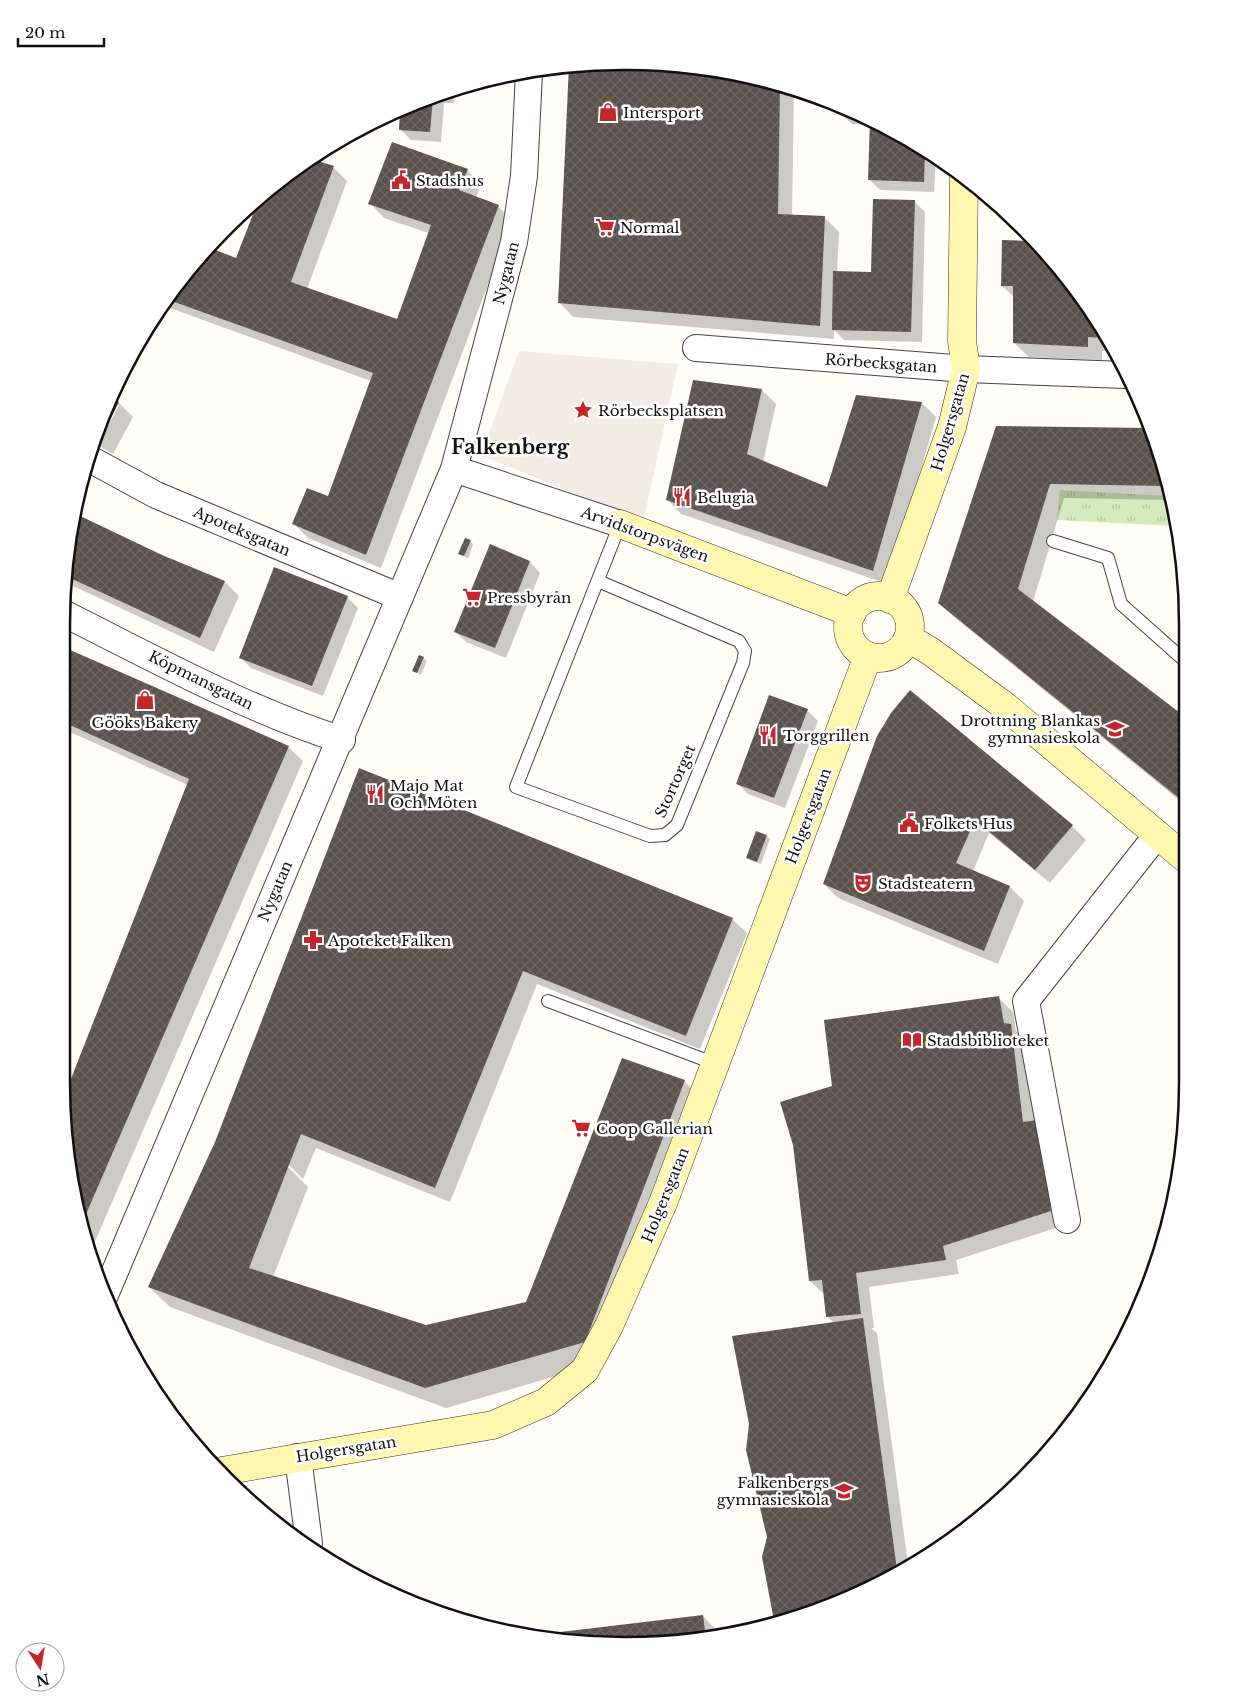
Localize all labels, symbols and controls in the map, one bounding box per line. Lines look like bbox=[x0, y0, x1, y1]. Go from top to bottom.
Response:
scale bar bbox=[18, 15, 104, 47]
text: 20 m bbox=[25, 23, 65, 42]
shop icon: Intersport bbox=[597, 101, 619, 123]
place label: Intersport bbox=[623, 103, 701, 122]
public building icon: Stadshus bbox=[390, 169, 412, 191]
place label: Stadshus bbox=[416, 171, 484, 190]
supermarket icon: Normal bbox=[594, 216, 616, 238]
place label: Normal bbox=[620, 218, 679, 237]
street label: Nygatan bbox=[489, 240, 523, 306]
street label: Rörbecksgatan bbox=[824, 350, 938, 376]
street label: Holgersgatan bbox=[927, 371, 973, 473]
place icon: Rörbecksplatsen bbox=[572, 399, 594, 421]
place label: Rörbecksplatsen bbox=[598, 401, 724, 420]
district label: Falkenberg bbox=[451, 435, 570, 459]
restaurant icon: Belugia bbox=[671, 486, 693, 508]
place label: Belugia bbox=[697, 488, 755, 507]
street label: Apoteksgatan bbox=[190, 502, 293, 560]
street label: Arvidstorpsvägen bbox=[578, 502, 711, 566]
supermarket icon: Pressbyrån bbox=[461, 586, 483, 608]
place label: Pressbyrån bbox=[487, 588, 571, 607]
street label: Köpmansgatan bbox=[145, 646, 257, 714]
shop icon: Gööks Bakery bbox=[134, 689, 156, 711]
place label: Drottning Blankas gymnasieskola bbox=[960, 711, 1101, 747]
place label: Gööks Bakery bbox=[92, 713, 199, 732]
school or university icon: Drottning Blankas gymnasieskola bbox=[1104, 718, 1126, 740]
restaurant icon: Torggrillen bbox=[757, 724, 779, 746]
place label: Torggrillen bbox=[783, 726, 869, 745]
street label: Stortorget bbox=[650, 741, 700, 821]
street label: Holgersgatan bbox=[781, 765, 835, 867]
place label: Majo Mat Och Möten bbox=[390, 776, 477, 812]
restaurant icon: Majo Mat Och Möten bbox=[364, 783, 386, 805]
public building icon: Folkets Hus bbox=[898, 812, 920, 834]
place label: Folkets Hus bbox=[924, 814, 1013, 833]
street label: Nygatan bbox=[254, 858, 296, 924]
theatre icon: Stadsteatern bbox=[852, 872, 874, 894]
place label: Stadsteatern bbox=[878, 874, 973, 893]
pharmacy icon: Apoteket Falken bbox=[302, 929, 324, 951]
place label: Apoteket Falken bbox=[327, 931, 451, 950]
library icon: Stadsbiblioteket bbox=[901, 1029, 923, 1051]
place label: Stadsbiblioteket bbox=[927, 1031, 1050, 1050]
supermarket icon: Coop Gallerian bbox=[570, 1117, 592, 1139]
place label: Coop Gallerian bbox=[596, 1119, 713, 1138]
street label: Holgersgatan bbox=[637, 1145, 693, 1245]
street label: Holgersgatan bbox=[295, 1432, 397, 1466]
place label: Falkenbergs gymnasieskola bbox=[717, 1473, 830, 1509]
school or university icon: Falkenbergs gymnasieskola bbox=[833, 1480, 855, 1502]
north arrow bbox=[15, 1642, 65, 1692]
text: N bbox=[34, 1670, 51, 1690]

